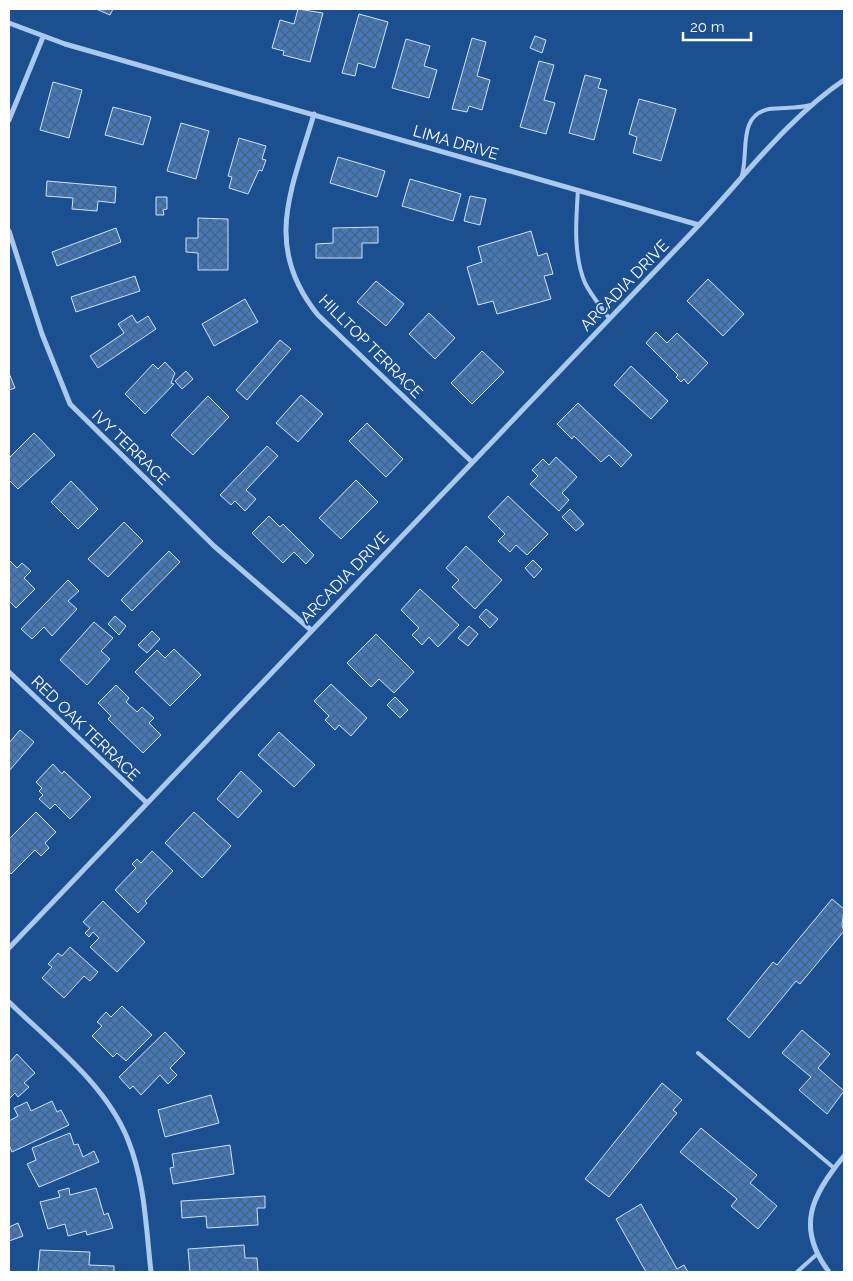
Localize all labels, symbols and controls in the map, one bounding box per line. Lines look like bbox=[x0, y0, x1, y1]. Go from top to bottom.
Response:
scale bar bbox=[683, 10, 750, 42]
text: 20 m bbox=[690, 18, 725, 36]
street label: LIMA DRIVE bbox=[411, 121, 501, 164]
street label: ARCADIA DRIVE bbox=[576, 236, 673, 335]
street label: HILLTOP TERRACE bbox=[315, 291, 427, 402]
street label: IVY TERRACE bbox=[88, 406, 173, 489]
street label: ARCADIA DRIVE bbox=[296, 528, 393, 627]
street label: RED OAK TERRACE bbox=[28, 672, 144, 785]

